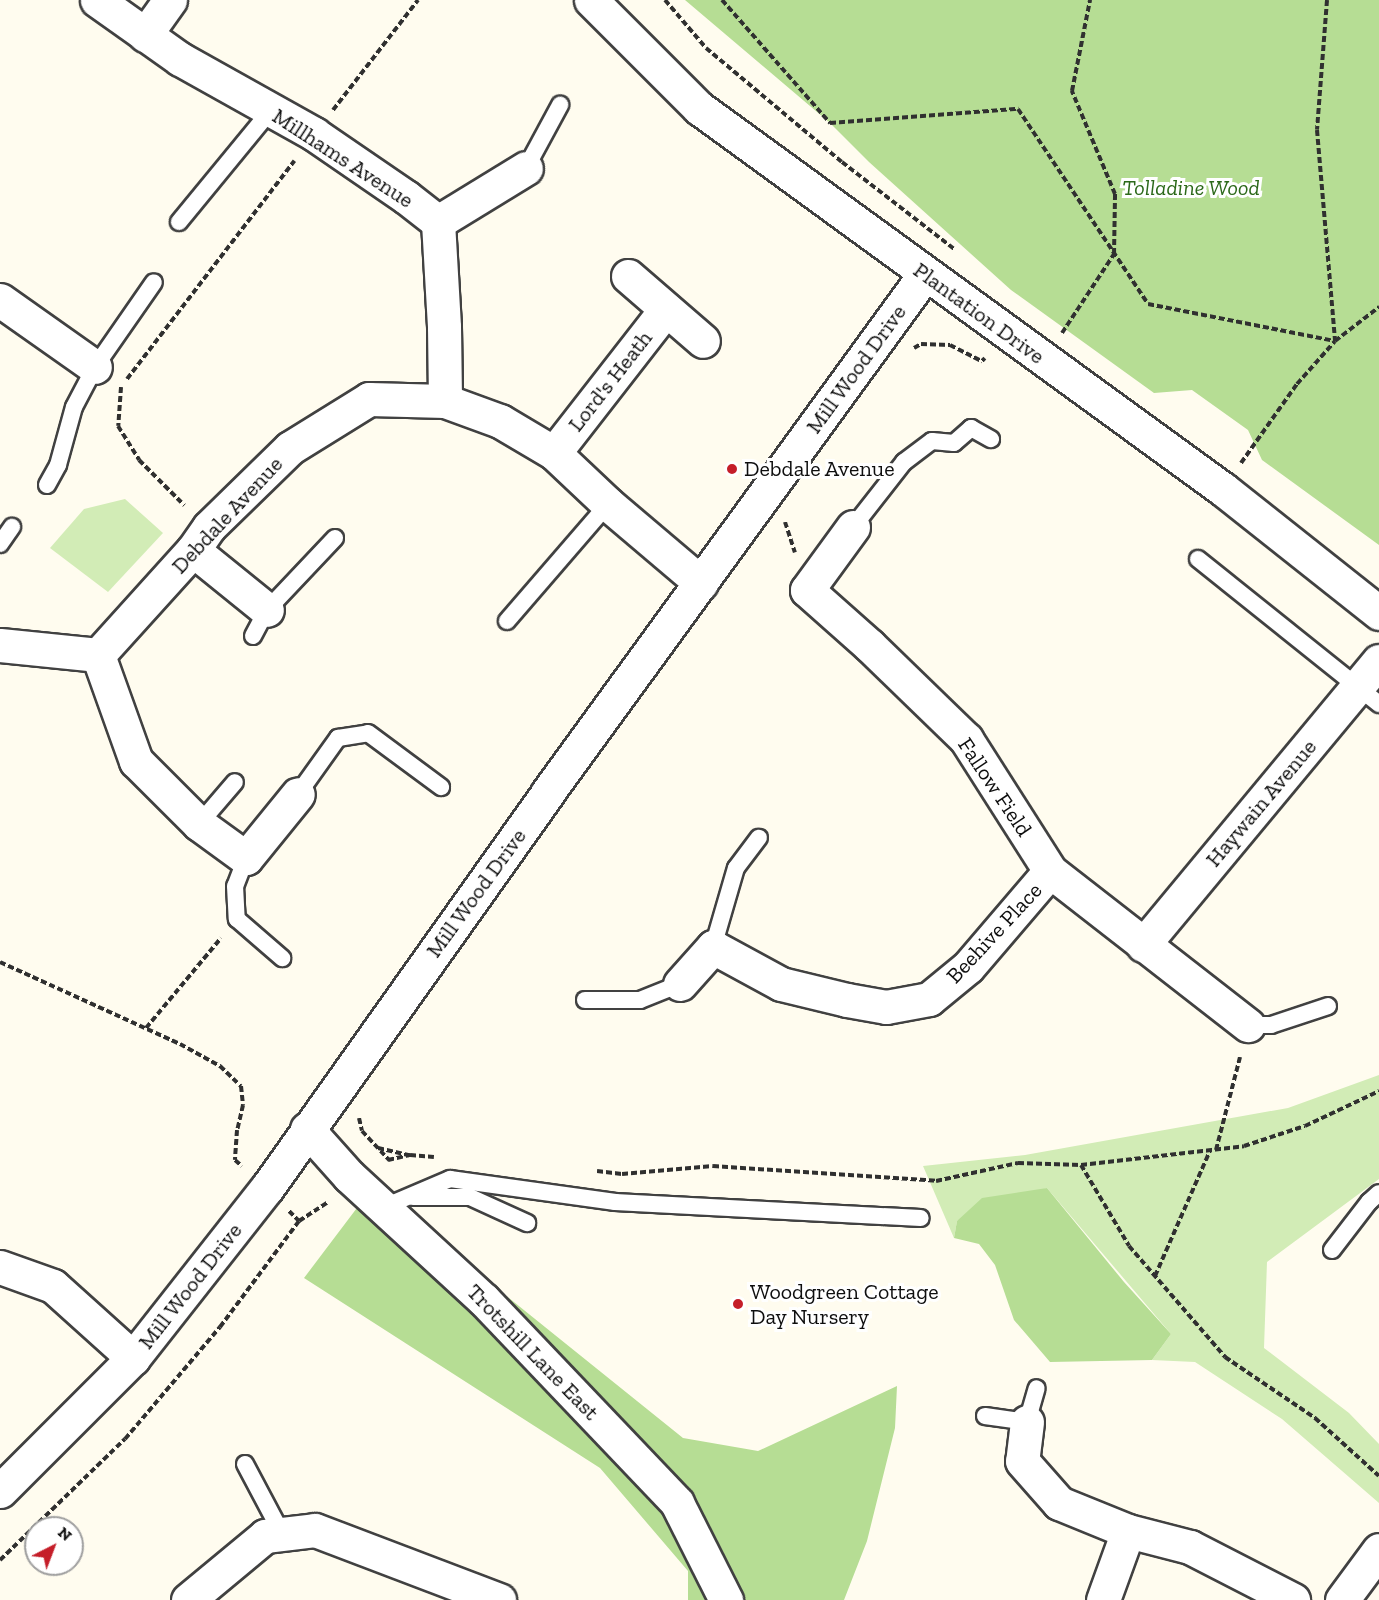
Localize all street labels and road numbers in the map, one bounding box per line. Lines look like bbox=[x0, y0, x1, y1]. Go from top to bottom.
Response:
street label: Millhams Avenue bbox=[267, 102, 419, 214]
street label: Plantation Drive bbox=[908, 257, 1050, 369]
street label: Mill Wood Drive bbox=[800, 299, 912, 439]
street label: Lord's Heath bbox=[562, 325, 658, 437]
street label: Debdale Avenue bbox=[166, 451, 288, 579]
street label: Fallow Field bbox=[952, 732, 1038, 842]
street label: Haywain Avenue bbox=[1200, 734, 1322, 872]
street label: Mill Wood Drive bbox=[420, 823, 532, 963]
street label: Beehive Place bbox=[941, 877, 1047, 989]
street label: Mill Wood Drive bbox=[132, 1217, 248, 1355]
street label: Trotshill Lane East bbox=[461, 1279, 605, 1425]

